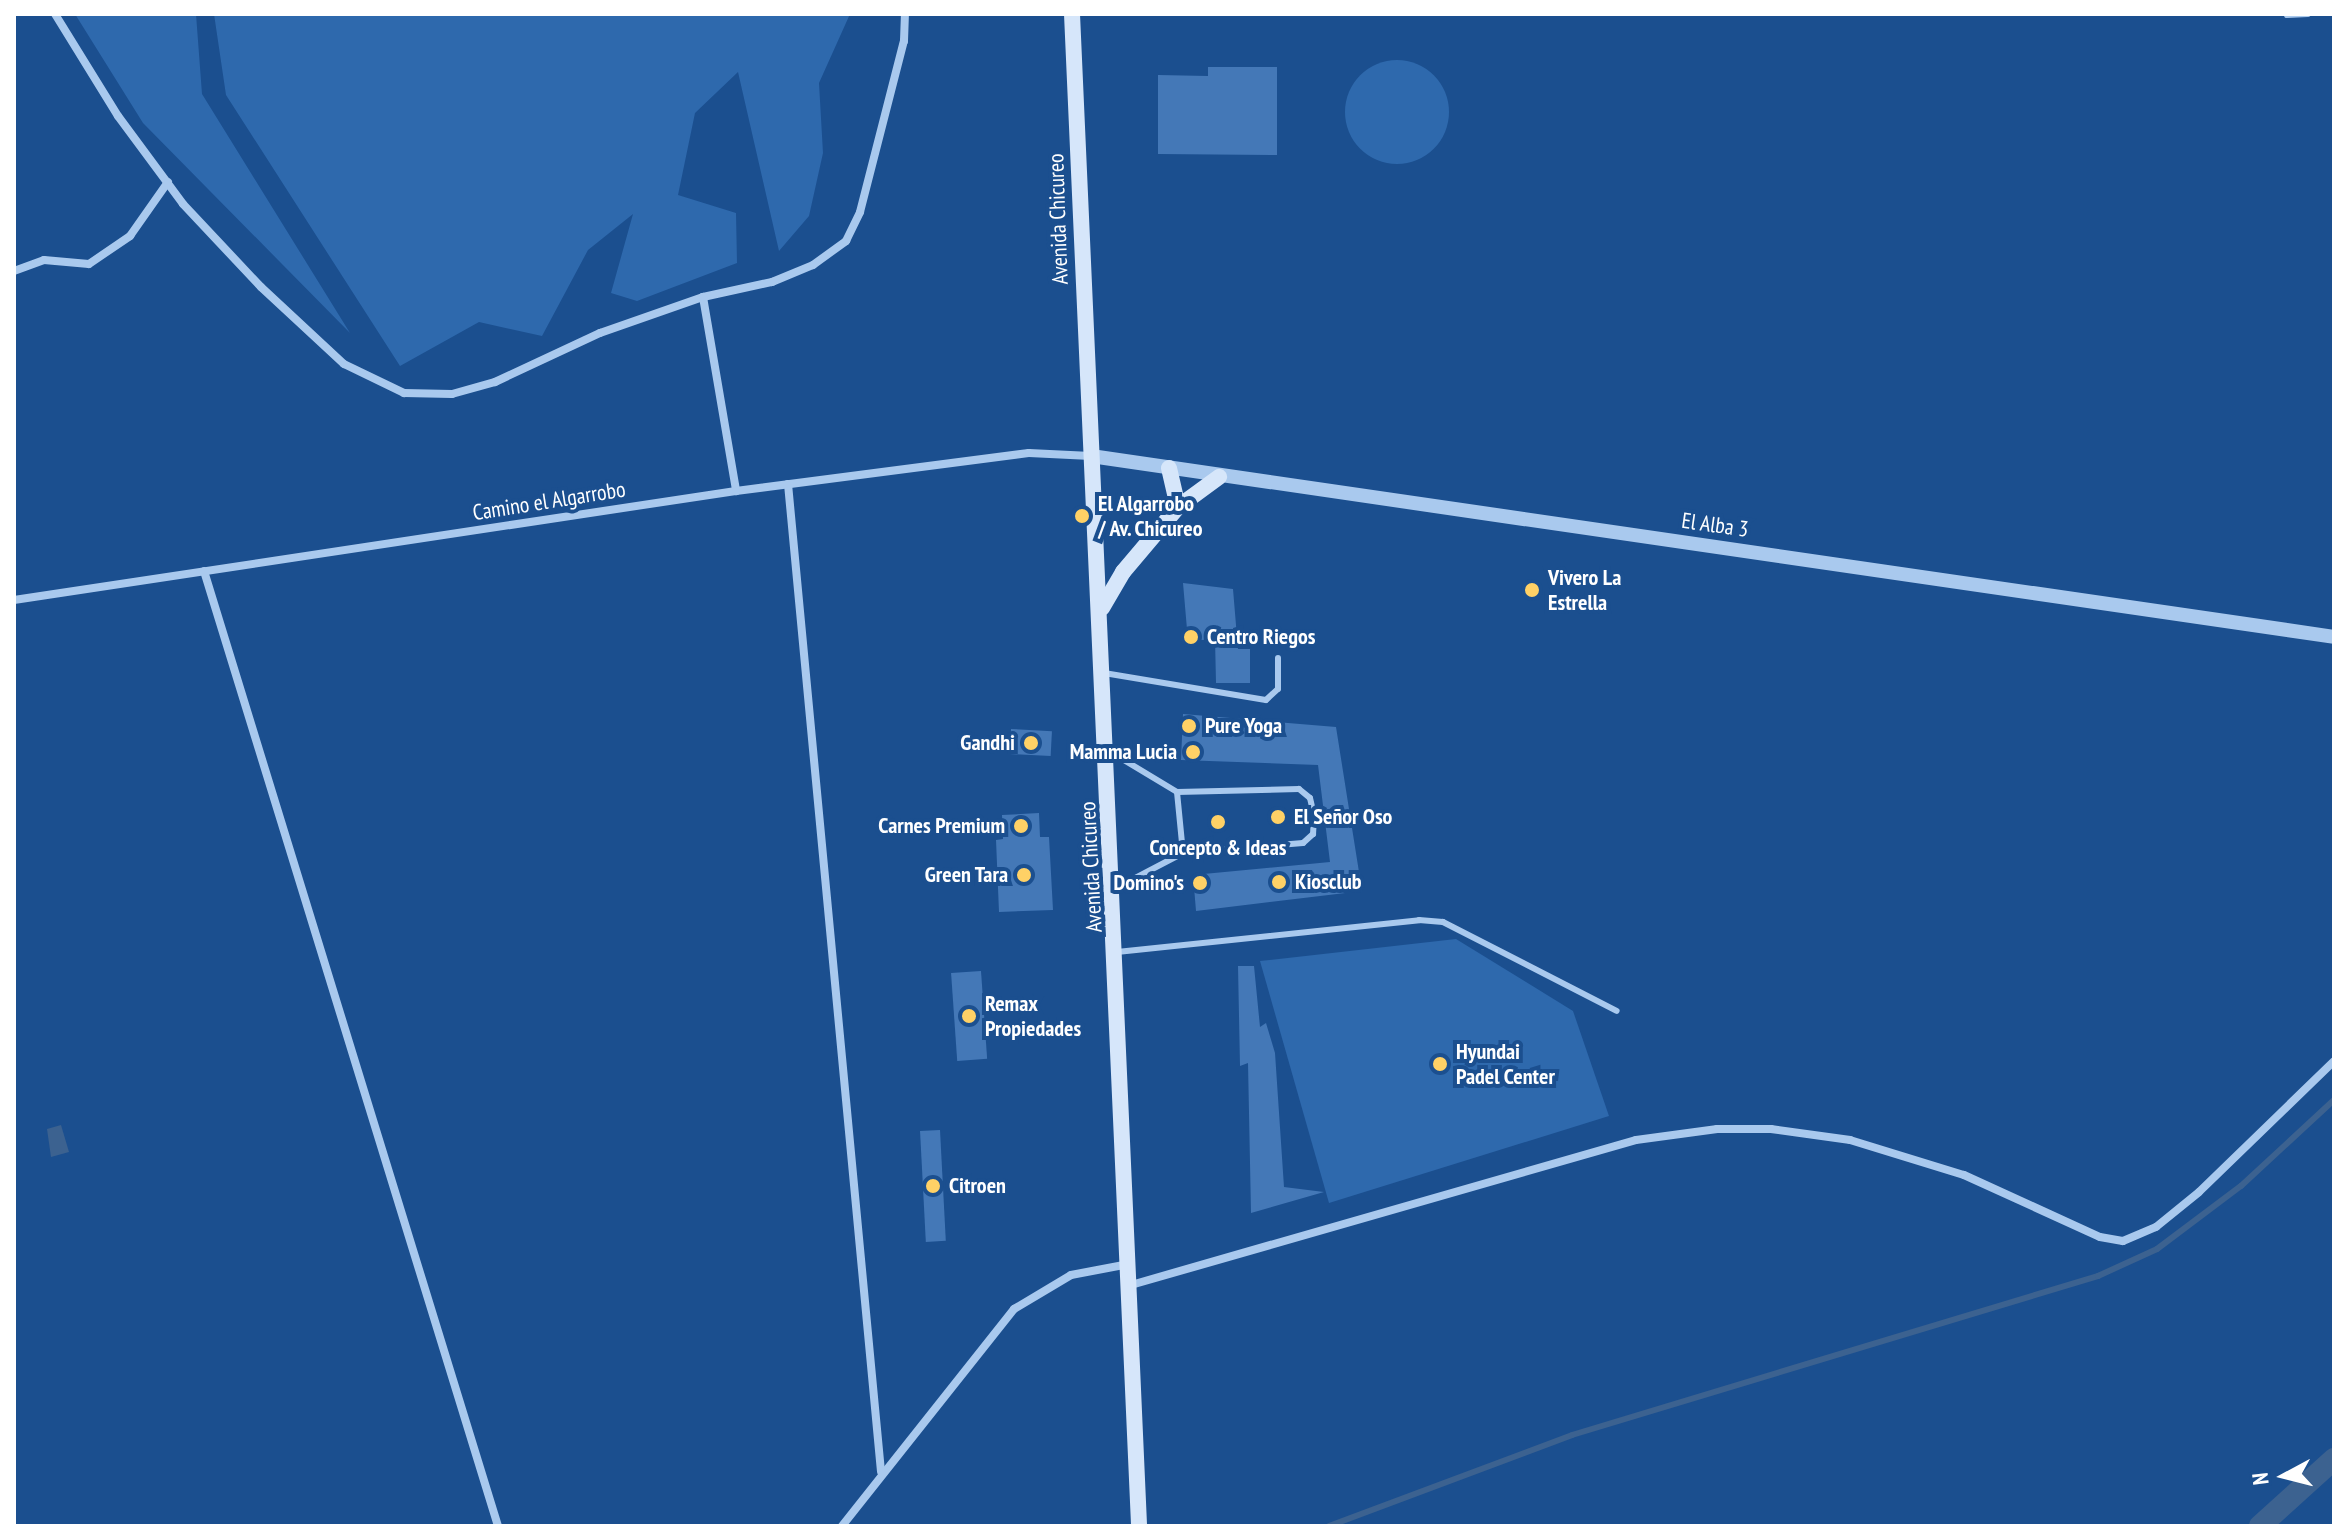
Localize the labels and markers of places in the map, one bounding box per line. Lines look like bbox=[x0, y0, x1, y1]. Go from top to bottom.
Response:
place label: El Algarrobo / Av. Chicureo bbox=[1098, 490, 1205, 542]
marker: El Algarrobo / Av. Chicureo bbox=[1073, 507, 1091, 525]
place label: Vivero La Estrella bbox=[1548, 564, 1621, 616]
marker: Vivero La Estrella bbox=[1523, 581, 1541, 599]
place label: Centro Riegos bbox=[1207, 624, 1316, 650]
marker: Centro Riegos bbox=[1182, 628, 1200, 646]
place label: Pure Yoga bbox=[1205, 713, 1283, 739]
marker: Pure Yoga bbox=[1180, 717, 1198, 735]
place label: Gandhi bbox=[960, 730, 1015, 756]
marker: Gandhi bbox=[1022, 734, 1040, 752]
place label: Mamma Lucia bbox=[1070, 739, 1177, 765]
marker: Mamma Lucia bbox=[1184, 743, 1202, 761]
place label: El Señor Oso bbox=[1294, 804, 1393, 830]
marker: El Señor Oso bbox=[1269, 808, 1287, 826]
place label: Carnes Premium bbox=[878, 813, 1005, 839]
marker: Concepto & Ideas bbox=[1209, 813, 1227, 831]
marker: Carnes Premium bbox=[1012, 817, 1030, 835]
place label: Concepto & Ideas bbox=[1150, 835, 1286, 861]
place label: Green Tara bbox=[924, 862, 1008, 888]
marker: Green Tara bbox=[1015, 866, 1033, 884]
place label: Kiosclub bbox=[1295, 869, 1361, 895]
place label: Domino's bbox=[1114, 870, 1184, 896]
marker: Kiosclub bbox=[1270, 873, 1288, 891]
marker: Domino's bbox=[1191, 874, 1209, 892]
place label: Remax Propiedades bbox=[985, 990, 1081, 1042]
marker: Remax Propiedades bbox=[960, 1007, 978, 1025]
place label: Hyundai Padel Center bbox=[1456, 1038, 1555, 1090]
marker: Hyundai Padel Center bbox=[1431, 1055, 1449, 1073]
place label: Citroen bbox=[949, 1173, 1006, 1199]
marker: Citroen bbox=[924, 1177, 942, 1195]

